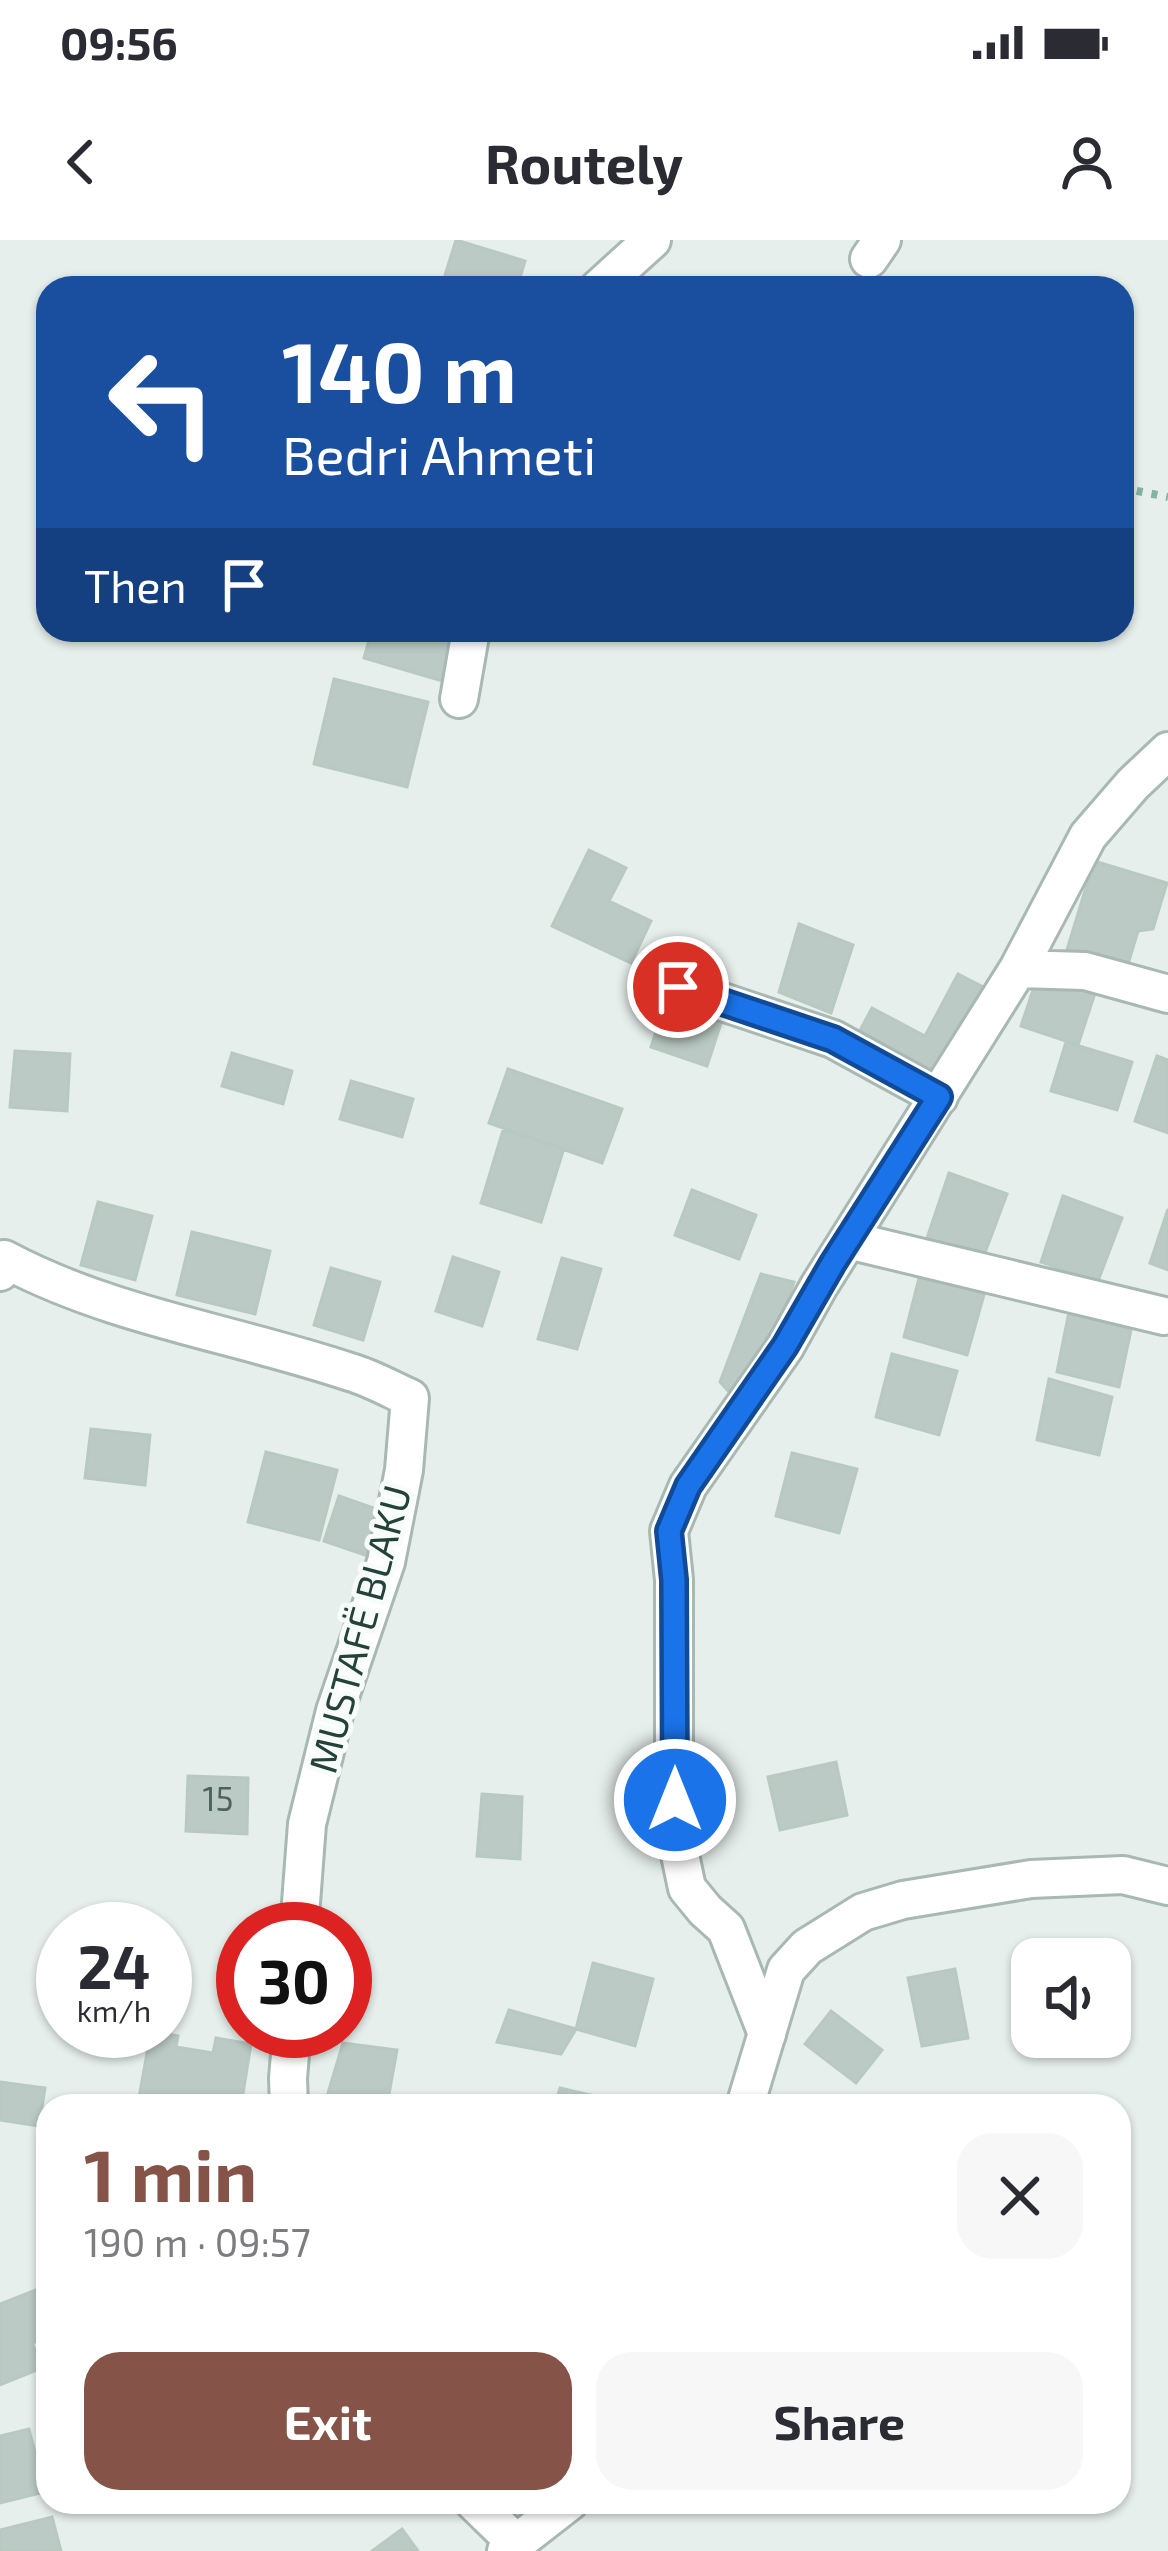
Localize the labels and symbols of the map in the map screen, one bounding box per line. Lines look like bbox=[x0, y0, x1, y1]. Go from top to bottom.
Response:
pin bbox=[627, 936, 729, 1038]
street label: MUSTAFË BLAKU bbox=[298, 1480, 420, 1778]
position arrow bbox=[612, 1737, 738, 1863]
house number: 15 bbox=[203, 1778, 233, 1818]
speed limit sign: 30 bbox=[216, 1902, 372, 2058]

